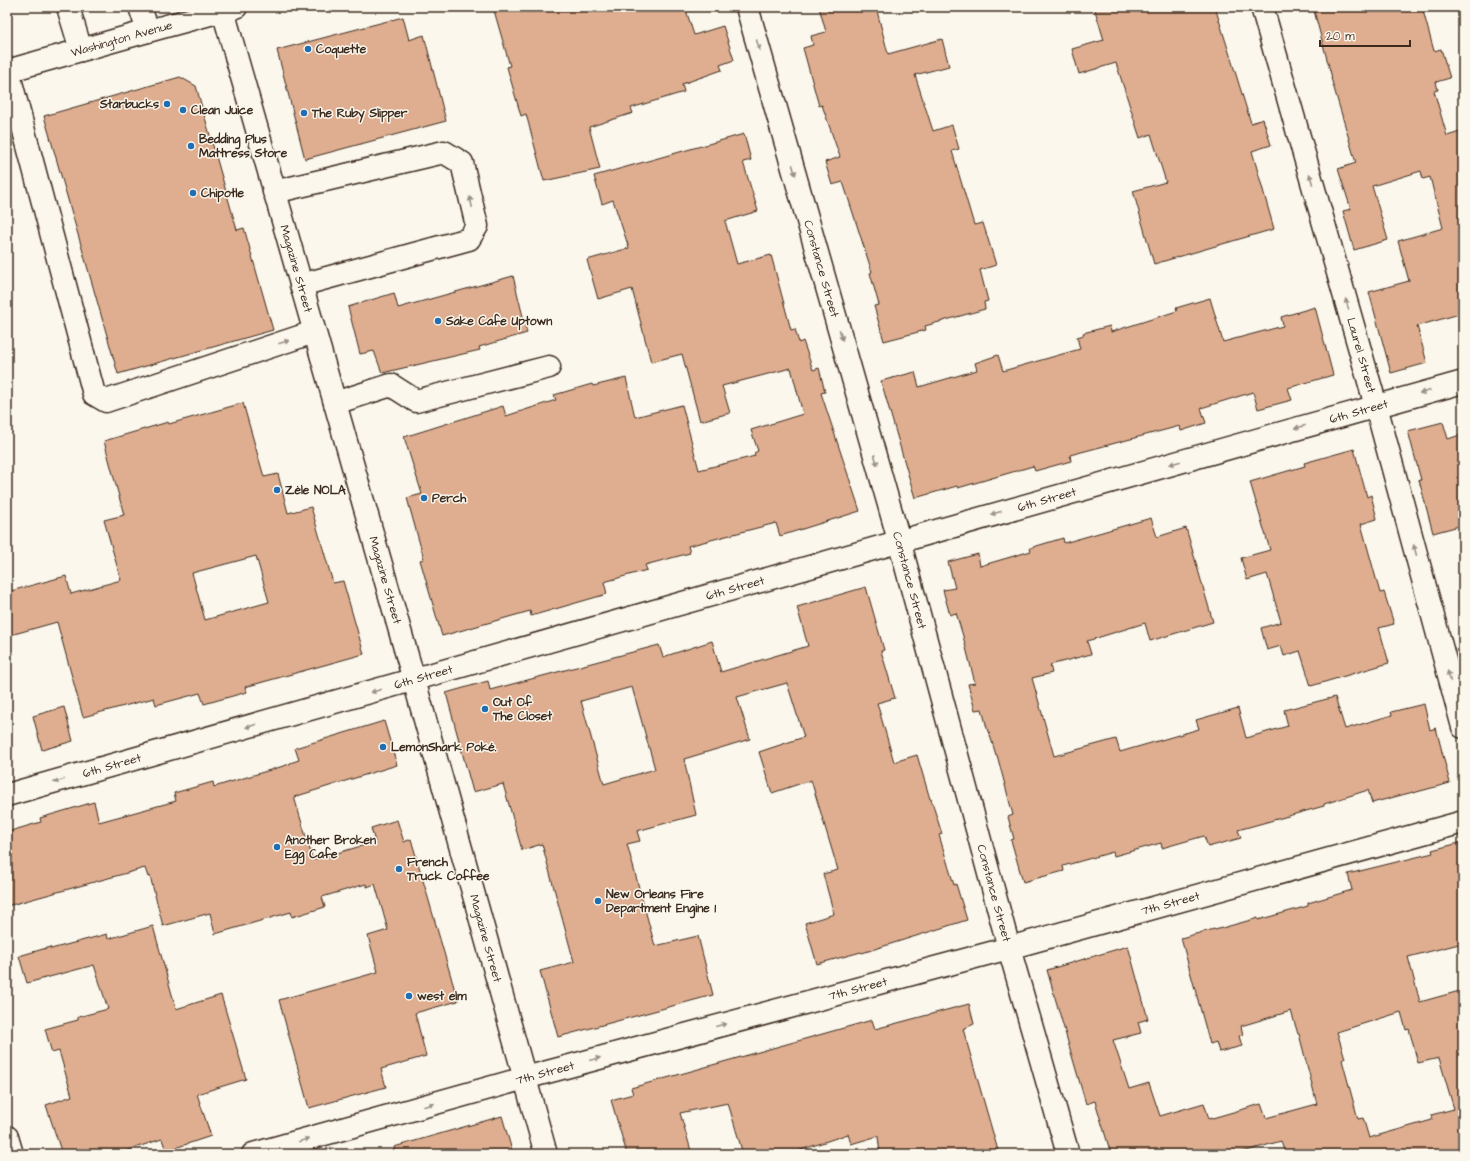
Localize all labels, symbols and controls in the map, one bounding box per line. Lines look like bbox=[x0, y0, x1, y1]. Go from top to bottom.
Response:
street label: Washington Avenue bbox=[69, 17, 175, 61]
scale bar bbox=[1320, 22, 1410, 48]
text: 20 m bbox=[1326, 28, 1355, 45]
one-way arrow bbox=[755, 39, 761, 51]
place label: Coquette bbox=[316, 41, 367, 59]
marker: Coquette bbox=[303, 44, 313, 54]
place label: Starbucks bbox=[99, 96, 159, 113]
marker: Starbucks bbox=[162, 99, 172, 109]
place label: Clean Juice bbox=[191, 102, 254, 119]
marker: Clean Juice bbox=[178, 105, 188, 115]
place label: The Ruby Slipper bbox=[311, 105, 408, 123]
marker: The Ruby Slipper bbox=[299, 108, 309, 118]
place label: Bedding Plus Mattress Store bbox=[199, 131, 288, 162]
marker: Bedding Plus Mattress Store bbox=[186, 141, 196, 151]
one-way arrow bbox=[791, 164, 797, 176]
one-way arrow bbox=[1308, 173, 1314, 185]
place label: Chipotle bbox=[201, 185, 244, 203]
marker: Chipotle bbox=[188, 188, 198, 198]
one-way arrow bbox=[468, 196, 474, 208]
street label: Constance Street bbox=[799, 218, 843, 319]
street label: Magazine Street bbox=[276, 223, 317, 315]
one-way arrow bbox=[1344, 298, 1350, 310]
place label: Sake Cafe Uptown bbox=[445, 313, 552, 331]
marker: Sake Cafe Uptown bbox=[433, 316, 443, 326]
street label: Laurel Street bbox=[1342, 316, 1380, 395]
one-way arrow bbox=[838, 329, 844, 341]
one-way arrow bbox=[278, 339, 290, 345]
one-way arrow bbox=[1419, 389, 1431, 395]
street label: 6th Street bbox=[1327, 395, 1390, 428]
one-way arrow bbox=[1294, 424, 1306, 430]
one-way arrow bbox=[873, 454, 879, 466]
one-way arrow bbox=[1169, 460, 1181, 466]
place label: Zèle NOLA bbox=[285, 482, 346, 499]
street label: 6th Street bbox=[1016, 483, 1078, 516]
marker: Zèle NOLA bbox=[272, 485, 282, 495]
place label: Perch bbox=[432, 490, 467, 507]
marker: Perch bbox=[419, 493, 429, 503]
one-way arrow bbox=[990, 510, 1002, 516]
street label: Constance Street bbox=[888, 530, 931, 631]
street label: Magazine Street bbox=[364, 534, 406, 626]
one-way arrow bbox=[1412, 544, 1418, 556]
street label: 6th Street bbox=[704, 572, 767, 605]
street label: 6th Street bbox=[392, 661, 455, 694]
one-way arrow bbox=[1446, 670, 1452, 682]
one-way arrow bbox=[370, 688, 382, 694]
place label: Out Of The Closet bbox=[492, 694, 552, 725]
marker: Out Of The Closet bbox=[480, 704, 490, 714]
one-way arrow bbox=[245, 723, 257, 729]
place label: LemonShark Poké. bbox=[391, 739, 497, 756]
marker: LemonShark Poké. bbox=[378, 742, 388, 752]
street label: 6th Street bbox=[81, 749, 143, 782]
one-way arrow bbox=[53, 778, 65, 784]
place label: Another Broken Egg Cafe bbox=[285, 832, 376, 865]
marker: Another Broken Egg Cafe bbox=[272, 842, 282, 852]
street label: Constance Street bbox=[972, 843, 1015, 944]
place label: French Truck Coffee bbox=[406, 854, 490, 885]
marker: French Truck Coffee bbox=[394, 864, 404, 874]
place label: New Orleans Fire Department Engine 1 bbox=[606, 886, 716, 919]
street label: 7th Street bbox=[1139, 887, 1202, 920]
street label: Magazine Street bbox=[465, 893, 506, 984]
marker: New Orleans Fire Department Engine 1 bbox=[593, 896, 603, 906]
street label: 7th Street bbox=[827, 973, 889, 1005]
place label: west elm bbox=[417, 988, 467, 1005]
marker: west elm bbox=[404, 991, 414, 1001]
one-way arrow bbox=[715, 1022, 727, 1028]
one-way arrow bbox=[590, 1056, 602, 1062]
street label: 7th Street bbox=[514, 1057, 576, 1089]
one-way arrow bbox=[423, 1101, 436, 1107]
one-way arrow bbox=[299, 1137, 311, 1143]

